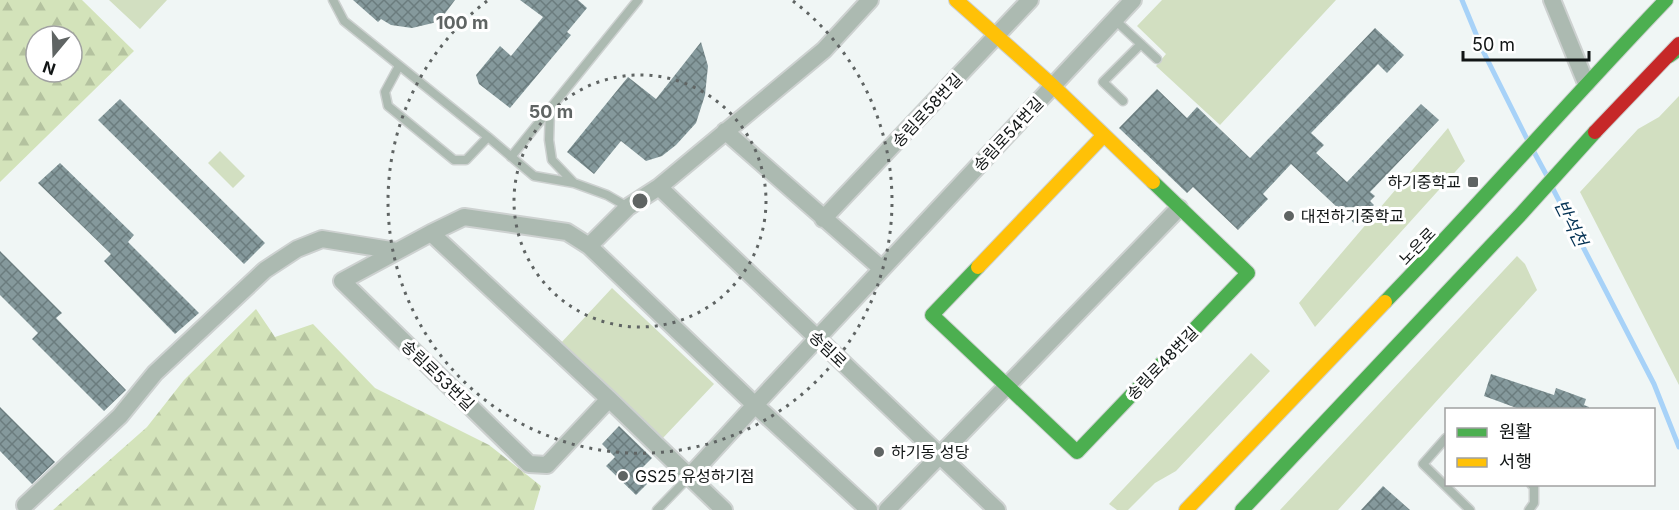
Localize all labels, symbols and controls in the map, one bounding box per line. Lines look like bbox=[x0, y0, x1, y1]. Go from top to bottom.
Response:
text: 100 m bbox=[436, 12, 488, 33]
north arrow bbox=[24, 24, 84, 84]
scale bar bbox=[1463, 24, 1589, 62]
text: 50 m bbox=[1472, 34, 1515, 55]
text: N bbox=[40, 57, 58, 80]
street label: 송림로58번길 bbox=[888, 69, 966, 151]
street label: 송림로54번길 bbox=[969, 93, 1047, 175]
text: 50 m bbox=[529, 101, 573, 122]
place label: 하기중학교 bbox=[1387, 172, 1461, 192]
marker: 하기중학교 bbox=[1466, 175, 1480, 189]
centre of rings bbox=[630, 191, 650, 211]
water label: 반석천 bbox=[1550, 196, 1593, 252]
place label: 대전하기중학교 bbox=[1301, 206, 1404, 226]
marker: 대전하기중학교 bbox=[1282, 209, 1296, 223]
street label: 노은로 bbox=[1394, 223, 1440, 269]
street label: 송림로48번길 bbox=[1122, 322, 1202, 404]
street label: 송림로 bbox=[805, 326, 851, 372]
street label: 송림로53번길 bbox=[398, 335, 478, 415]
legend bbox=[1445, 408, 1655, 486]
text: 원활 bbox=[1499, 421, 1532, 442]
place label: 하기동 성당 bbox=[891, 442, 969, 462]
marker: 하기동 성당 bbox=[872, 445, 886, 459]
text: 서행 bbox=[1499, 451, 1532, 472]
place label: GS25 유성하기점 bbox=[635, 466, 755, 486]
marker: GS25 유성하기점 bbox=[616, 469, 630, 483]

